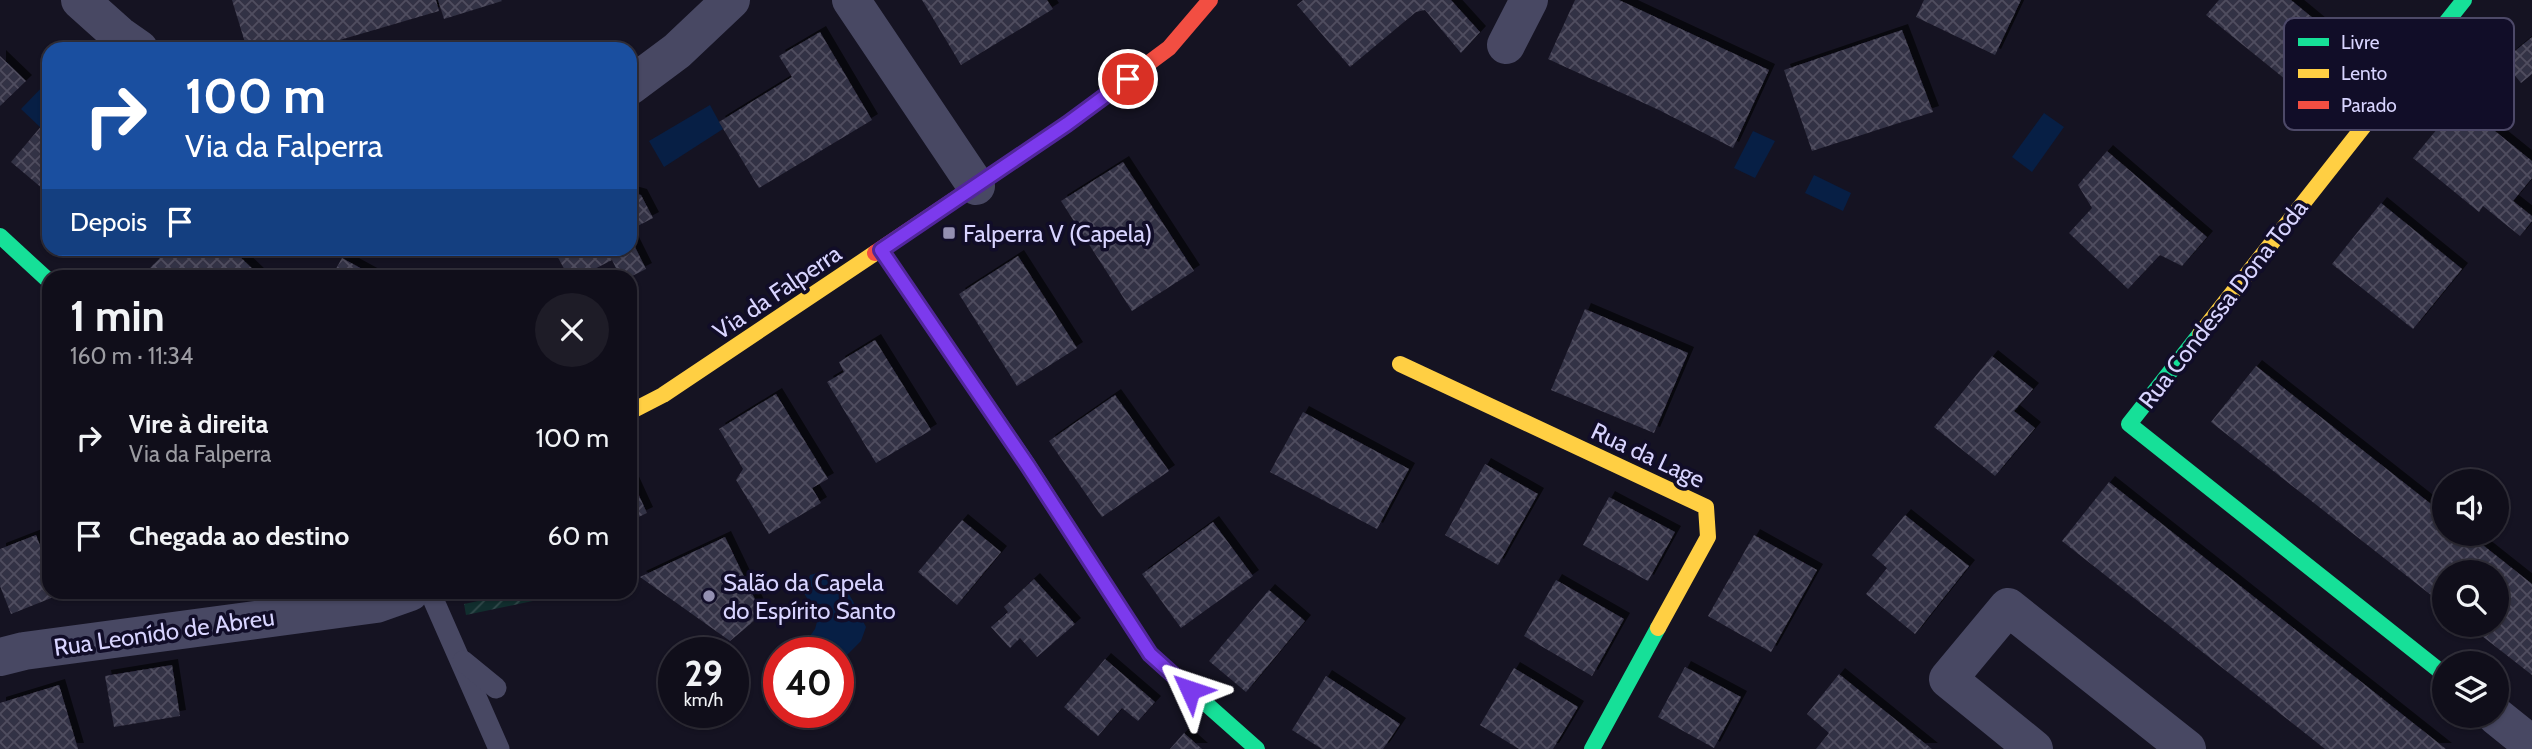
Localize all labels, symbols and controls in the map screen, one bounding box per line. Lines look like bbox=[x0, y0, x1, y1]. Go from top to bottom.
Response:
legend bbox=[2284, 18, 2514, 130]
text: Livre bbox=[2341, 31, 2380, 54]
pin bbox=[1098, 49, 1158, 109]
icon: arrive bbox=[1109, 60, 1147, 98]
text: Lento bbox=[2341, 62, 2387, 85]
text: 100 m bbox=[185, 66, 326, 125]
icon: right bbox=[70, 70, 161, 161]
text: Parado bbox=[2341, 94, 2397, 117]
text: Via da Falperra bbox=[185, 126, 383, 165]
street label: Rua Condessa Dona Toda bbox=[2132, 193, 2314, 414]
icon: arrive bbox=[161, 203, 199, 241]
text: Depois bbox=[70, 206, 147, 238]
place label: Falperra V (Capela) bbox=[963, 219, 1152, 248]
marker: Falperra V (Capela) bbox=[941, 225, 957, 241]
street label: Via da Falperra bbox=[707, 238, 847, 346]
text: 1 min bbox=[70, 290, 165, 342]
button: close bbox=[535, 293, 609, 367]
text: 160 m · 11:34 bbox=[70, 342, 193, 370]
text: Vire à direita bbox=[129, 408, 269, 440]
street label: Rua da Lage bbox=[1587, 416, 1709, 494]
icon: right bbox=[70, 419, 108, 457]
text: 100 m bbox=[536, 422, 609, 454]
text: Via da Falperra bbox=[129, 440, 271, 468]
map controls bbox=[2432, 469, 2509, 728]
button: sound bbox=[2432, 469, 2509, 546]
icon: arrive bbox=[70, 517, 108, 555]
text: Chegada ao destino bbox=[129, 520, 349, 552]
text: 60 m bbox=[547, 520, 609, 552]
button: search bbox=[2432, 560, 2509, 637]
place label: Salão da Capela do Espírito Santo bbox=[723, 568, 896, 625]
marker: Salão da Capela do Espírito Santo bbox=[701, 588, 717, 604]
street label: Rua Leonído de Abreu bbox=[52, 602, 276, 662]
speed limit sign: 40 bbox=[763, 637, 854, 728]
button: layers bbox=[2432, 651, 2509, 728]
text: 29 bbox=[684, 652, 723, 695]
position arrow bbox=[1153, 653, 1227, 727]
text: km/h bbox=[684, 689, 723, 711]

